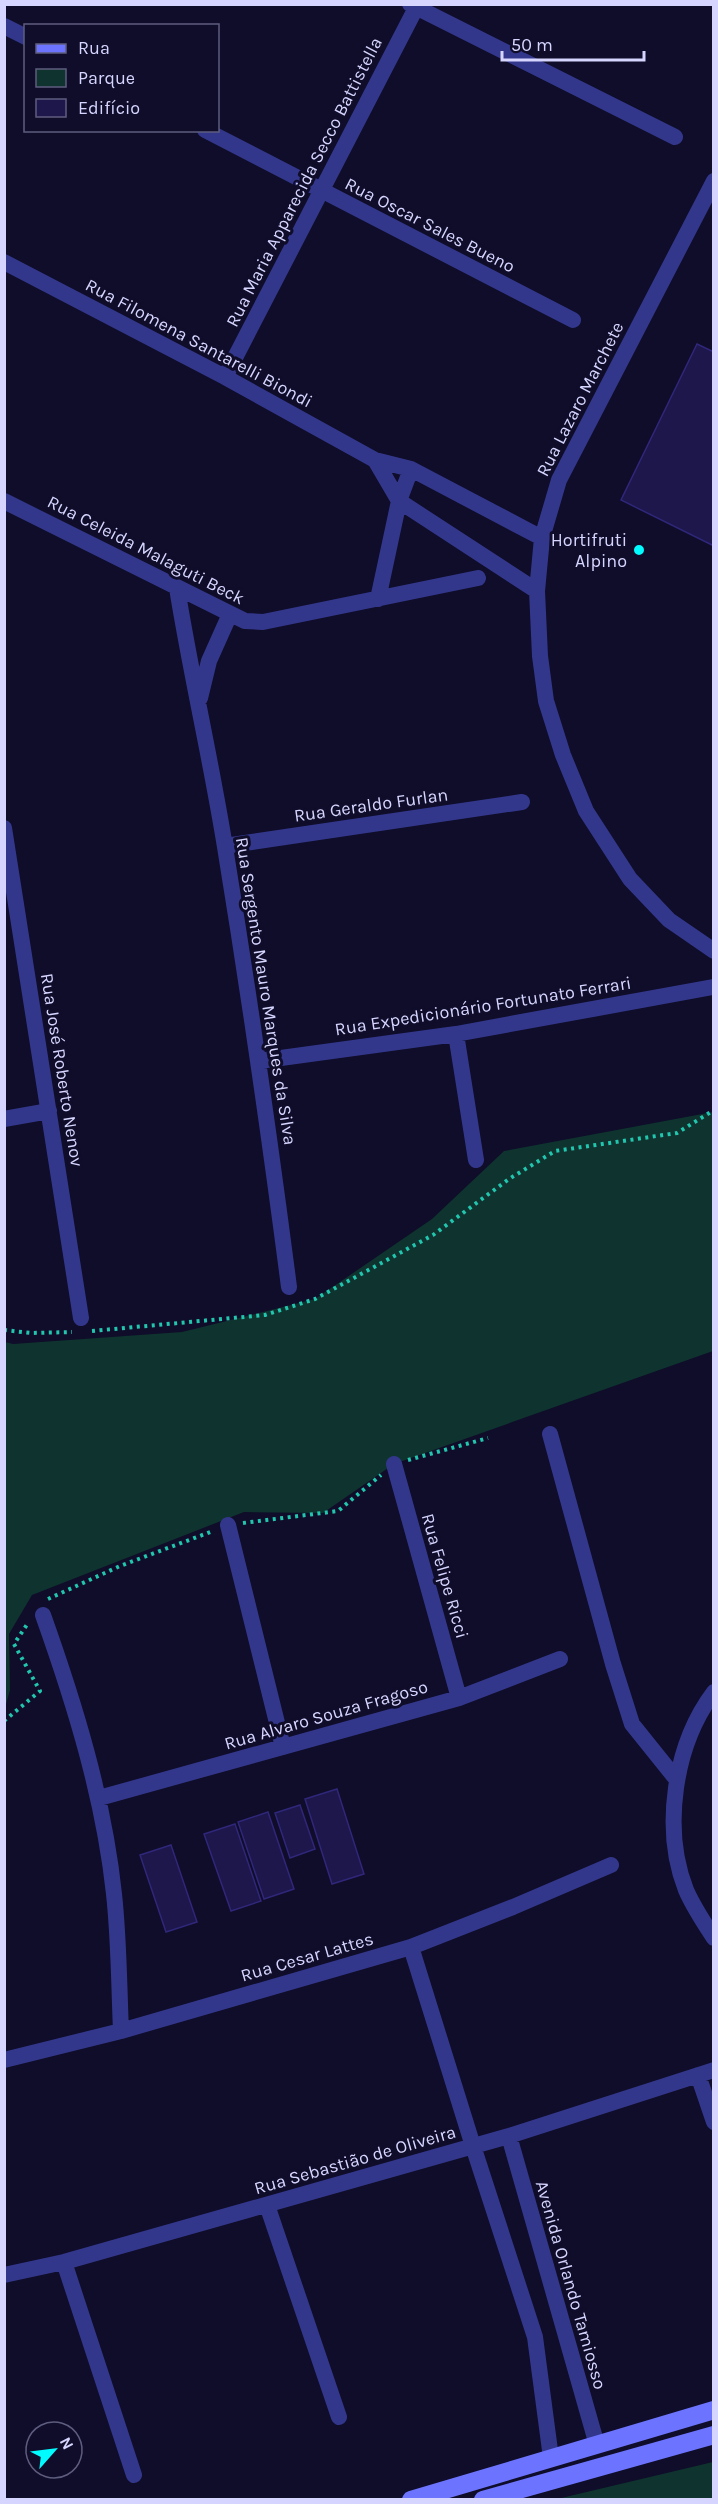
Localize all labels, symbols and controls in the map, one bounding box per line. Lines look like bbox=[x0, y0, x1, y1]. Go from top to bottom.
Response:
legend bbox=[24, 24, 219, 132]
scale bar bbox=[502, 24, 644, 62]
street label: Rua Maria Apparecida Secco Battistella bbox=[221, 33, 387, 331]
text: 50 m bbox=[511, 34, 553, 56]
text: Rua bbox=[78, 37, 110, 59]
text: Parque bbox=[78, 67, 135, 89]
text: Edifício bbox=[78, 97, 140, 119]
street label: Rua Oscar Sales Bueno bbox=[341, 173, 519, 277]
street label: Rua Filomena Santarelli Biondi bbox=[82, 274, 316, 412]
street label: Rua Lazaro Marchete bbox=[531, 318, 629, 480]
street label: Rua Celeida Malaguti Beck bbox=[44, 491, 248, 609]
place label: Hortifruti Alpino bbox=[551, 529, 627, 572]
marker: Hortifruti Alpino bbox=[632, 543, 646, 557]
street label: Rua Geraldo Furlan bbox=[293, 783, 449, 827]
street label: Rua Sergento Mauro Marques da Silva bbox=[231, 835, 301, 1147]
street label: Rua José Roberto Nenov bbox=[36, 972, 88, 1168]
street label: Rua Expedicionário Fortunato Ferrari bbox=[333, 972, 633, 1040]
street label: Rua Felipe Ricci bbox=[417, 1511, 473, 1641]
street label: Rua Alvaro Souza Fragoso bbox=[222, 1675, 430, 1755]
street label: Rua Cesar Lattes bbox=[238, 1928, 376, 1986]
street label: Rua Sebastião de Oliveira bbox=[252, 2121, 458, 2199]
street label: Avenida Orlando Tamiosso bbox=[531, 2178, 611, 2392]
north arrow bbox=[24, 2420, 84, 2480]
text: N bbox=[56, 2434, 78, 2453]

